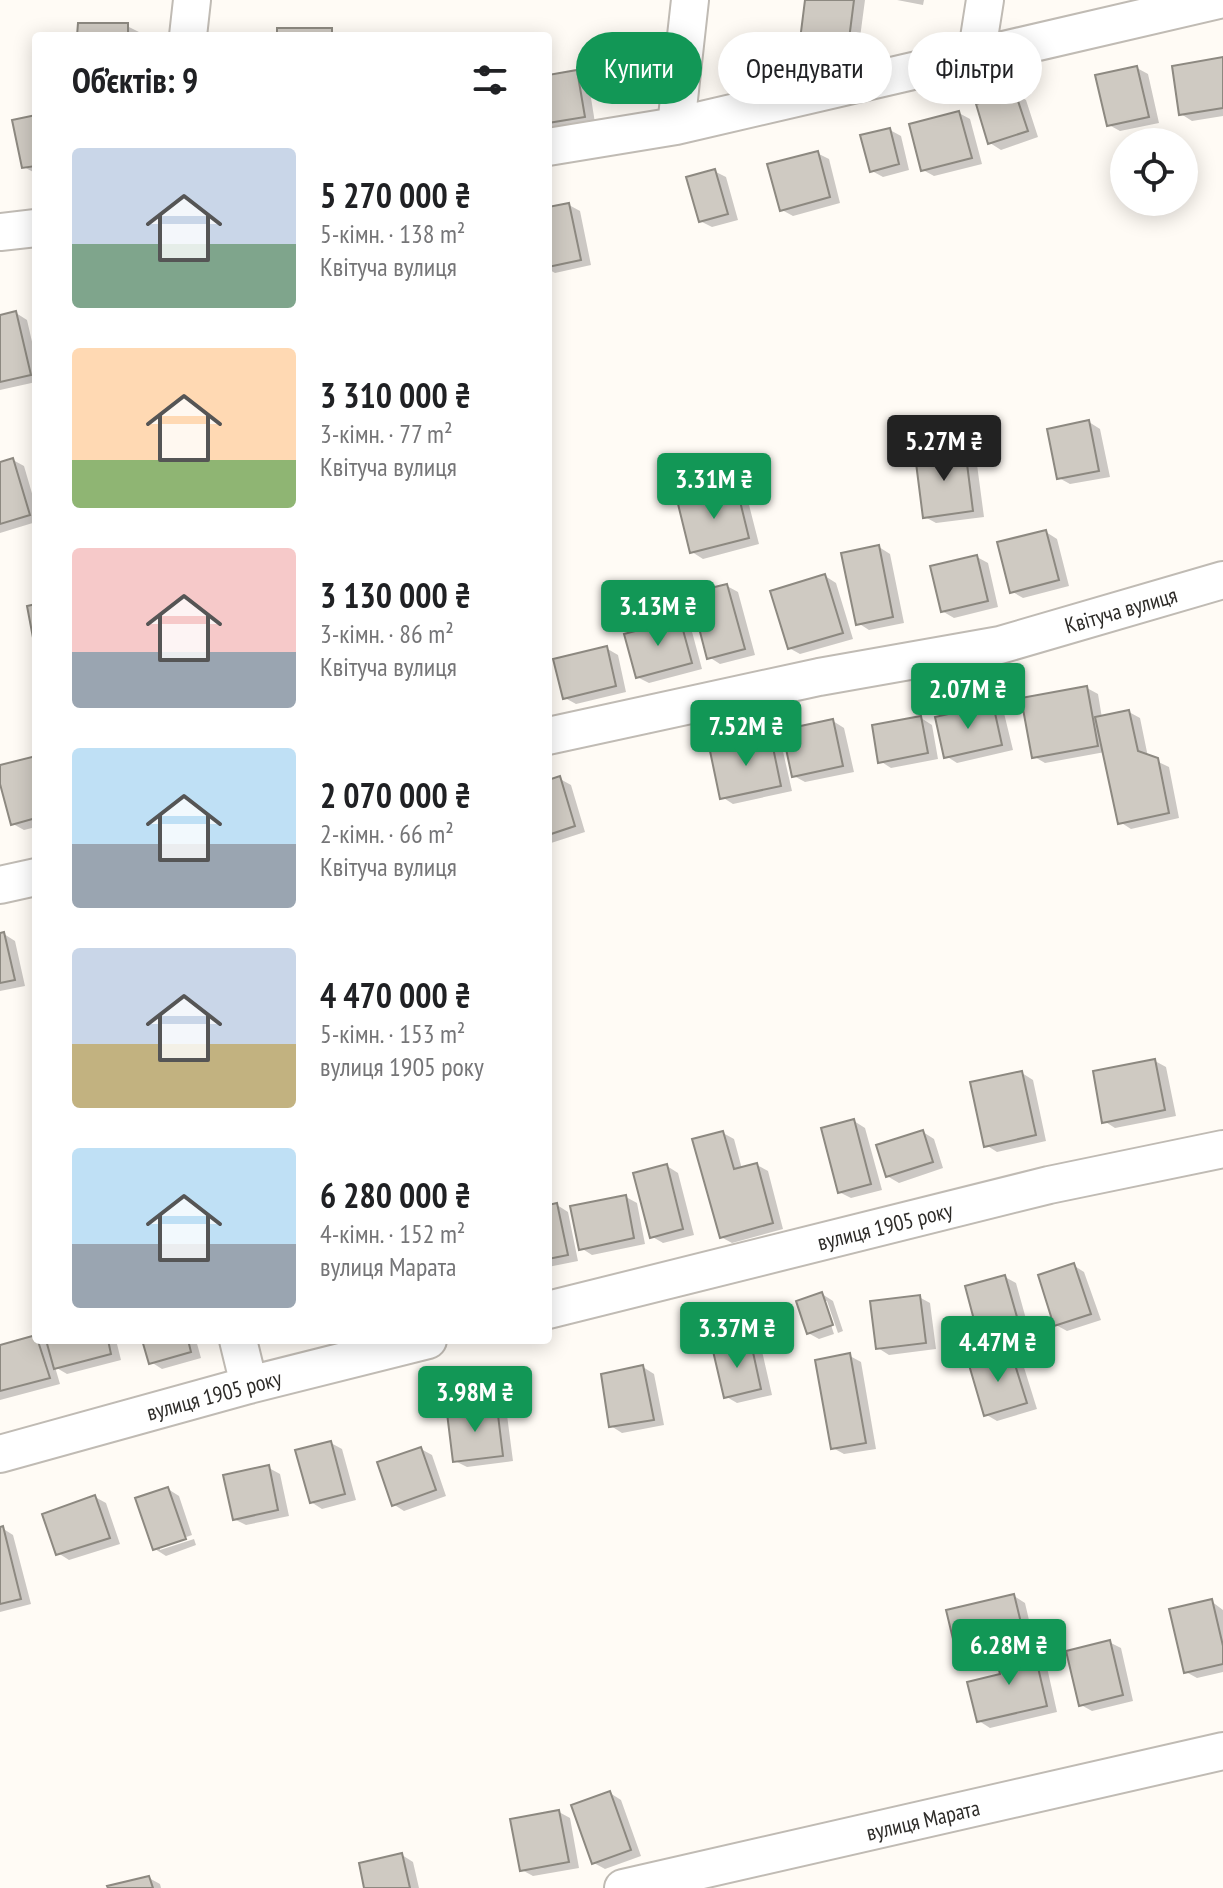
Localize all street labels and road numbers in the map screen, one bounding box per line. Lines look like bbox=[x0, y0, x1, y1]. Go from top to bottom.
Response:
street label: Квітуча вулиця bbox=[1062, 581, 1180, 639]
street label: вулиця 1905 року bbox=[814, 1195, 956, 1256]
street label: вулиця 1905 року bbox=[143, 1363, 285, 1426]
street label: вулиця Марата bbox=[864, 1793, 982, 1847]

